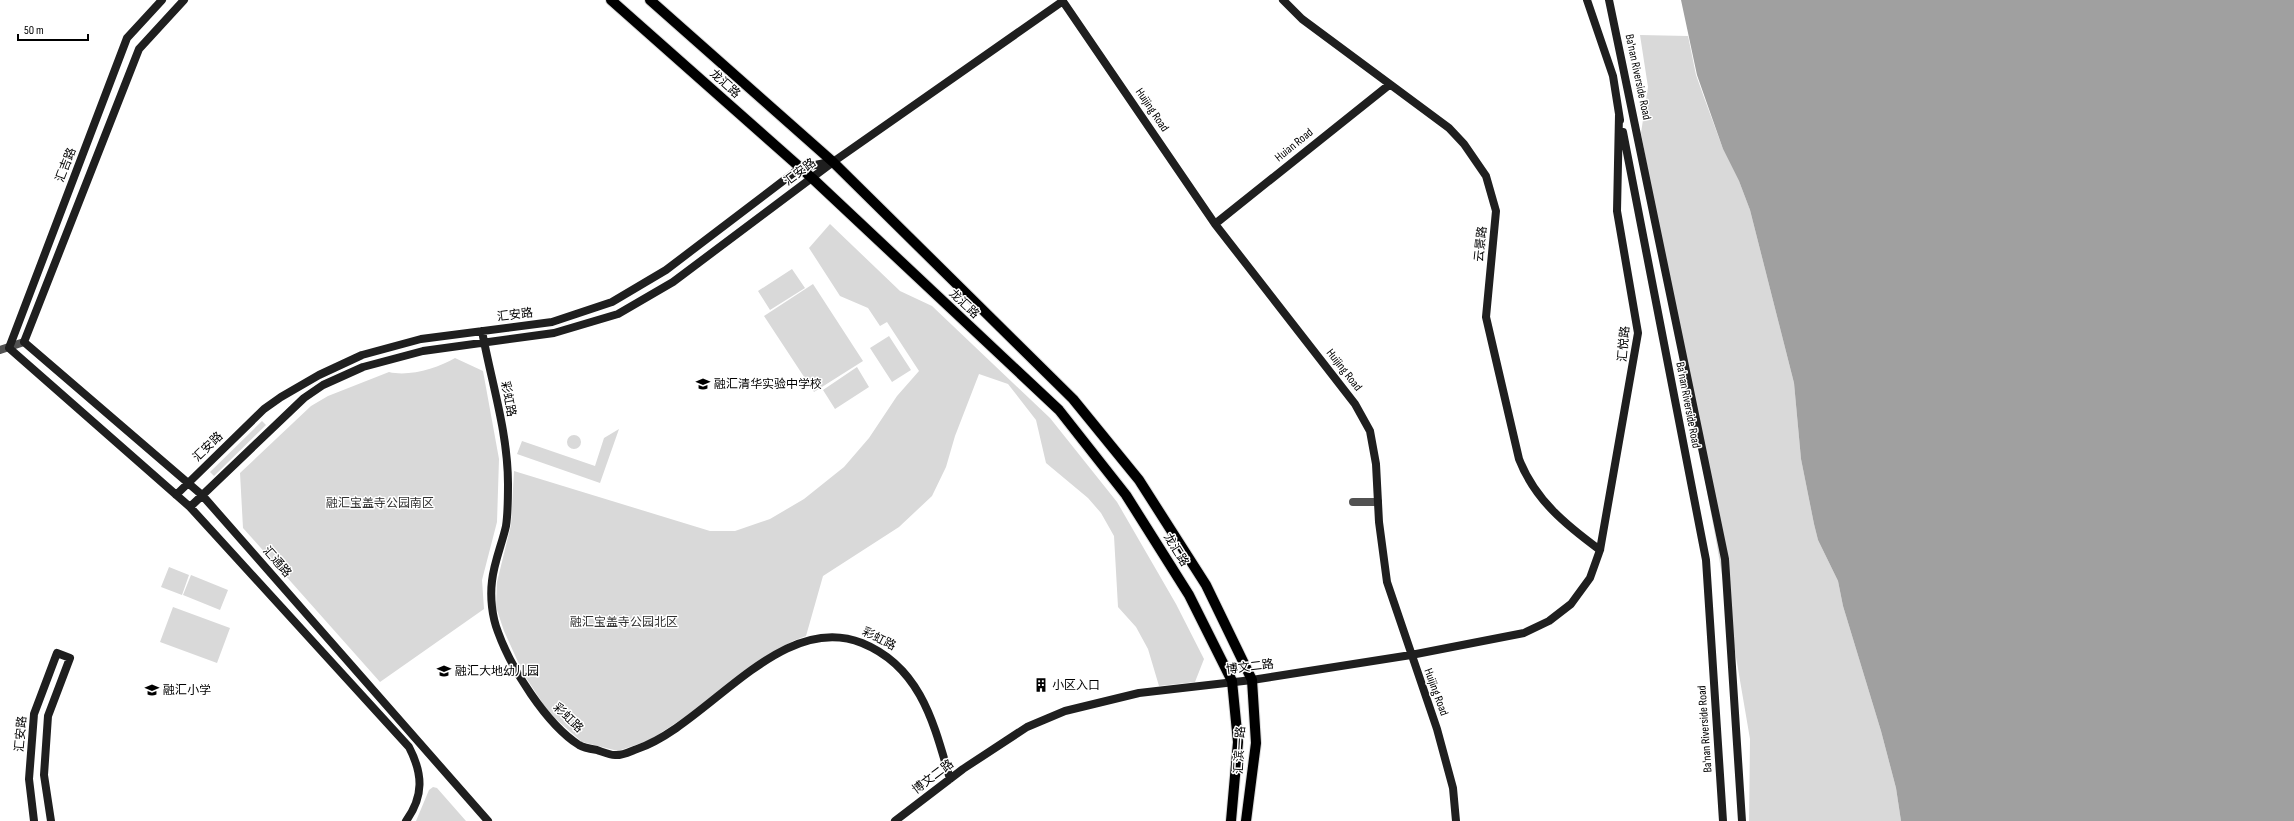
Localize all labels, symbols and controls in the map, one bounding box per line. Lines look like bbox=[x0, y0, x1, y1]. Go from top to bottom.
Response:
scale bar bbox=[18, 16, 88, 42]
text: 50 m bbox=[24, 23, 44, 38]
street label: Ba'nan Riverside Road bbox=[1622, 33, 1654, 121]
street label: 龙汇路 bbox=[707, 66, 743, 102]
street label: Huijing Road bbox=[1132, 85, 1172, 135]
street label: Huian Road bbox=[1272, 125, 1316, 165]
street label: 汇吉路 bbox=[53, 146, 79, 184]
street label: 汇安路 bbox=[781, 155, 819, 189]
street label: 云景路 bbox=[1472, 225, 1490, 263]
street label: 龙汇路 bbox=[946, 286, 982, 322]
street label: 汇安路 bbox=[496, 305, 534, 325]
street label: 汇悦路 bbox=[1615, 325, 1633, 363]
street label: Huijing Road bbox=[1323, 346, 1365, 394]
street label: Ba'nan Riverside Road bbox=[1672, 361, 1704, 449]
school or university icon: 融汇清华实验中学校 bbox=[695, 376, 711, 392]
place label: 融汇清华实验中学校 bbox=[714, 377, 822, 392]
street label: 彩虹路 bbox=[497, 380, 519, 418]
street label: 汇安路 bbox=[190, 429, 226, 465]
park label: 融汇宝盖寺公园南区 bbox=[326, 496, 434, 511]
street label: 龙汇路 bbox=[1160, 531, 1192, 569]
street label: 汇通路 bbox=[260, 543, 294, 581]
park label: 融汇宝盖寺公园北区 bbox=[570, 615, 678, 630]
street label: 彩虹路 bbox=[860, 624, 898, 654]
street label: 博文二路 bbox=[1225, 657, 1275, 677]
school or university icon: 融汇大地幼儿园 bbox=[436, 663, 452, 679]
place label: 融汇大地幼儿园 bbox=[455, 664, 539, 679]
street label: Huijing Road bbox=[1420, 666, 1452, 718]
building icon: 小区入口 bbox=[1033, 677, 1049, 693]
place label: 小区入口 bbox=[1052, 678, 1100, 693]
school or university icon: 融汇小学 bbox=[144, 682, 160, 698]
place label: 融汇小学 bbox=[163, 683, 211, 698]
street label: Ba'nan Riverside Road bbox=[1694, 685, 1716, 773]
street label: 彩虹路 bbox=[550, 700, 586, 736]
street label: 汇安路 bbox=[12, 715, 30, 753]
street label: 汇滨一路 bbox=[1231, 726, 1249, 774]
street label: 博文二路 bbox=[909, 757, 957, 797]

